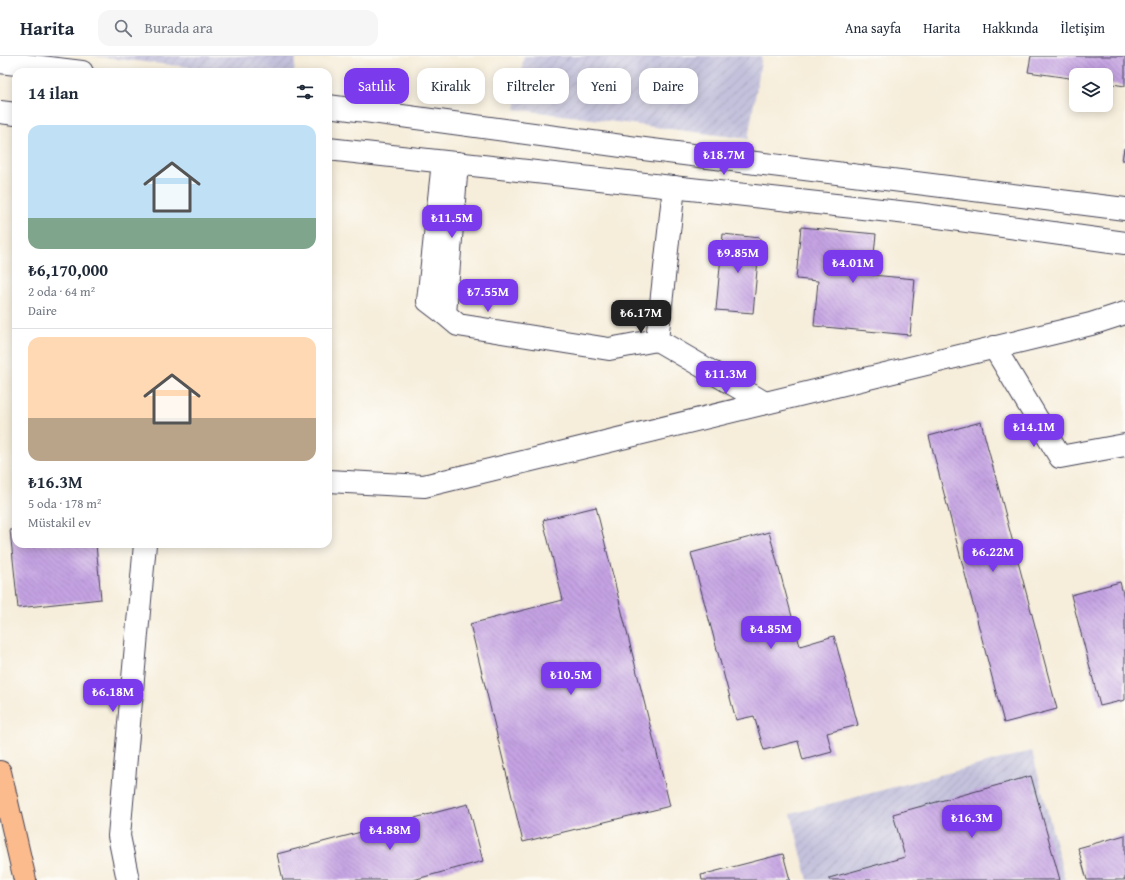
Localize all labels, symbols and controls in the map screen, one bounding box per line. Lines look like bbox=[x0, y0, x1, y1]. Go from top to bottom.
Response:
search box bbox=[98, 10, 378, 46]
text: Harita bbox=[20, 14, 74, 42]
icon: search bbox=[112, 17, 134, 39]
text: Burada ara bbox=[144, 17, 213, 38]
text: Ana sayfa bbox=[845, 18, 901, 38]
text: Harita bbox=[923, 18, 960, 38]
text: Hakkında bbox=[982, 18, 1038, 38]
text: İletişim bbox=[1060, 18, 1105, 38]
chip: Satılık bbox=[344, 68, 409, 104]
chip: Kiralık bbox=[417, 68, 485, 104]
chip: Filtreler bbox=[493, 68, 569, 104]
chip: Yeni bbox=[577, 68, 631, 104]
chip: Daire bbox=[639, 68, 698, 104]
map controls bbox=[1069, 68, 1113, 112]
button: layers bbox=[1069, 68, 1113, 112]
text: 14 ilan bbox=[28, 80, 79, 105]
icon: filters bbox=[294, 81, 316, 103]
pin: ₺18.7M bbox=[691, 142, 757, 176]
text: ₺18.7M bbox=[703, 145, 745, 164]
icon: home bbox=[136, 151, 208, 223]
pin: ₺11.5M bbox=[419, 205, 485, 239]
text: ₺11.5M bbox=[431, 208, 473, 227]
pin: ₺9.85M bbox=[705, 240, 771, 274]
text: ₺9.85M bbox=[717, 243, 759, 262]
pin: ₺4.01M bbox=[820, 250, 886, 284]
text: ₺4.01M bbox=[832, 253, 874, 272]
text: ₺6,170,000 bbox=[28, 257, 108, 282]
pin: ₺7.55M bbox=[455, 279, 521, 313]
text: 2 oda · 64 m² bbox=[28, 282, 95, 301]
text: ₺7.55M bbox=[467, 282, 509, 301]
pin: ₺6.17M bbox=[608, 300, 674, 334]
text: Daire bbox=[28, 301, 57, 320]
text: ₺6.17M bbox=[620, 303, 662, 322]
pin: ₺11.3M bbox=[693, 361, 759, 395]
icon: home bbox=[136, 363, 208, 435]
text: ₺11.3M bbox=[705, 364, 747, 383]
pin: ₺14.1M bbox=[1001, 414, 1067, 448]
text: ₺14.1M bbox=[1013, 417, 1055, 436]
text: ₺16.3M bbox=[28, 469, 83, 494]
text: 5 oda · 178 m² bbox=[28, 494, 101, 513]
text: Müstakil ev bbox=[28, 513, 91, 532]
pin: ₺6.22M bbox=[960, 539, 1026, 573]
text: ₺6.22M bbox=[972, 542, 1014, 561]
pin: ₺4.85M bbox=[738, 616, 804, 650]
text: ₺4.85M bbox=[750, 619, 792, 638]
pin: ₺10.5M bbox=[538, 662, 604, 696]
text: ₺10.5M bbox=[550, 665, 592, 684]
pin: ₺6.18M bbox=[80, 679, 146, 713]
text: ₺6.18M bbox=[92, 682, 134, 701]
pin: ₺16.3M bbox=[939, 805, 1005, 839]
text: ₺16.3M bbox=[951, 808, 993, 827]
pin: ₺4.88M bbox=[357, 817, 423, 851]
text: ₺4.88M bbox=[369, 820, 411, 839]

